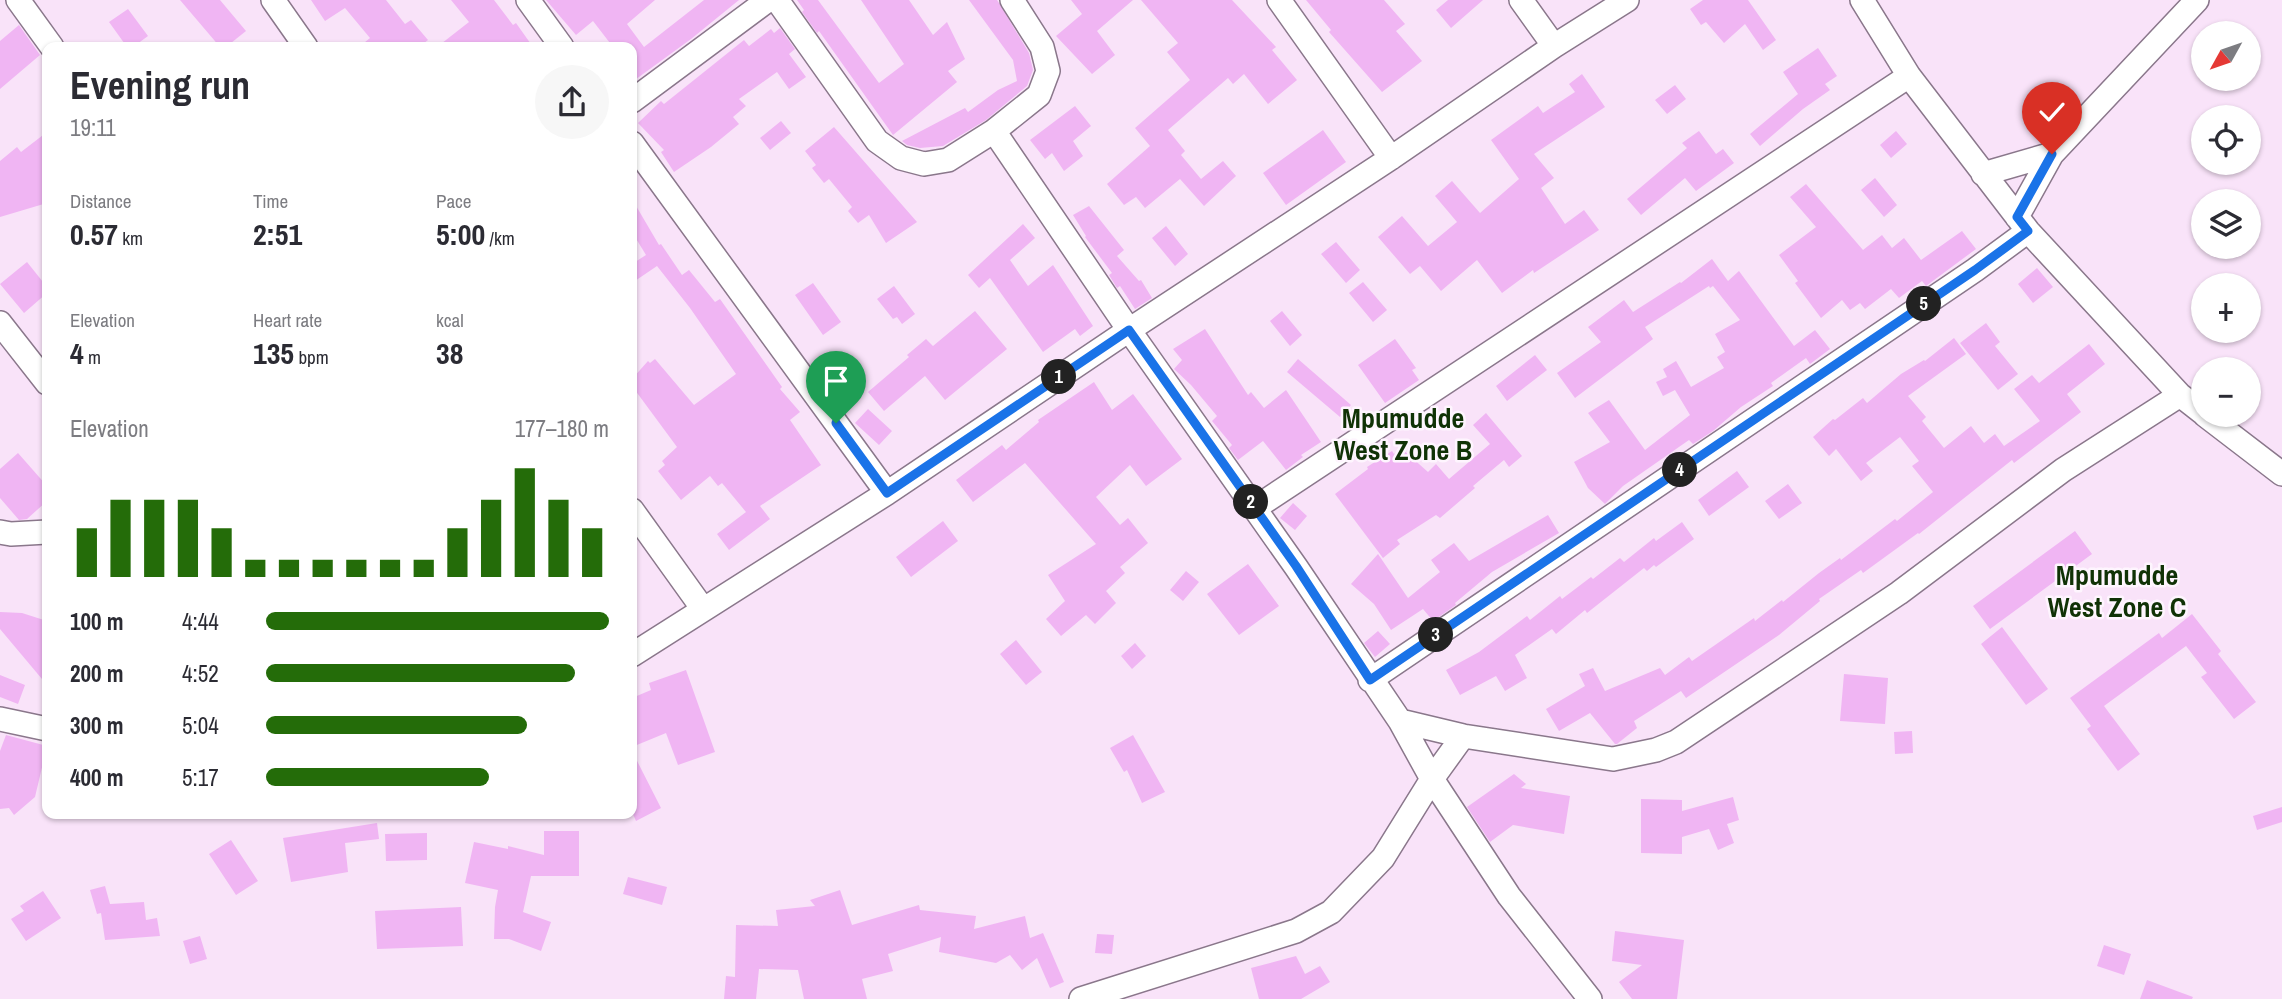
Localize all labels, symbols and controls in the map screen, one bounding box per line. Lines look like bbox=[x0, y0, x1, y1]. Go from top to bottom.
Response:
north arrow bbox=[2191, 21, 2261, 91]
map controls bbox=[2191, 21, 2261, 427]
text: Evening run bbox=[70, 60, 250, 111]
button: share bbox=[535, 65, 609, 139]
pin bbox=[2022, 82, 2082, 154]
icon: check bbox=[2033, 93, 2071, 131]
button: locate bbox=[2191, 105, 2261, 175]
text: 19:11 bbox=[70, 112, 116, 143]
text: Distance bbox=[70, 188, 131, 214]
text: Time bbox=[253, 188, 288, 214]
text: Pace bbox=[436, 188, 472, 214]
button: layers bbox=[2191, 189, 2261, 259]
text: 0.57 bbox=[70, 214, 118, 254]
text: 2:51 bbox=[253, 214, 302, 254]
text: 5:00 bbox=[436, 214, 485, 254]
text: km bbox=[118, 225, 143, 251]
text: /km bbox=[485, 225, 515, 251]
button: + bbox=[2191, 273, 2261, 343]
pin: 5 bbox=[1906, 286, 1941, 322]
text: 5 bbox=[1919, 290, 1928, 316]
text: Elevation bbox=[70, 307, 135, 333]
text: Heart rate bbox=[253, 307, 322, 333]
text: kcal bbox=[436, 307, 464, 333]
text: 4 bbox=[70, 333, 84, 373]
text: 135 bbox=[253, 333, 294, 373]
text: 38 bbox=[436, 333, 463, 373]
text: m bbox=[84, 344, 101, 370]
text: bpm bbox=[294, 344, 329, 370]
pin bbox=[806, 351, 866, 423]
button: − bbox=[2191, 357, 2261, 427]
pin: 1 bbox=[1042, 360, 1076, 394]
icon: arrive bbox=[817, 362, 855, 400]
text: 1 bbox=[1054, 363, 1063, 389]
district label: Mpumudde West Zone B bbox=[1334, 399, 1472, 469]
text: Elevation bbox=[70, 413, 149, 444]
text: 177–180 m bbox=[515, 413, 609, 444]
pin: 4 bbox=[1662, 452, 1698, 488]
text: 4 bbox=[1675, 456, 1684, 482]
pin: 2 bbox=[1234, 484, 1268, 520]
text: 2 bbox=[1246, 488, 1255, 514]
district label: Mpumudde West Zone C bbox=[2048, 556, 2186, 626]
text: 100 m bbox=[70, 606, 123, 637]
text: 4:44 bbox=[182, 606, 219, 637]
pin: 3 bbox=[1418, 618, 1454, 652]
text: 3 bbox=[1431, 621, 1440, 647]
text: 200 m bbox=[70, 658, 123, 689]
text: 4:52 bbox=[182, 658, 219, 689]
text: 300 m bbox=[70, 710, 123, 741]
text: 5:04 bbox=[182, 710, 219, 741]
text: 400 m bbox=[70, 762, 123, 793]
text: 5:17 bbox=[182, 762, 219, 793]

